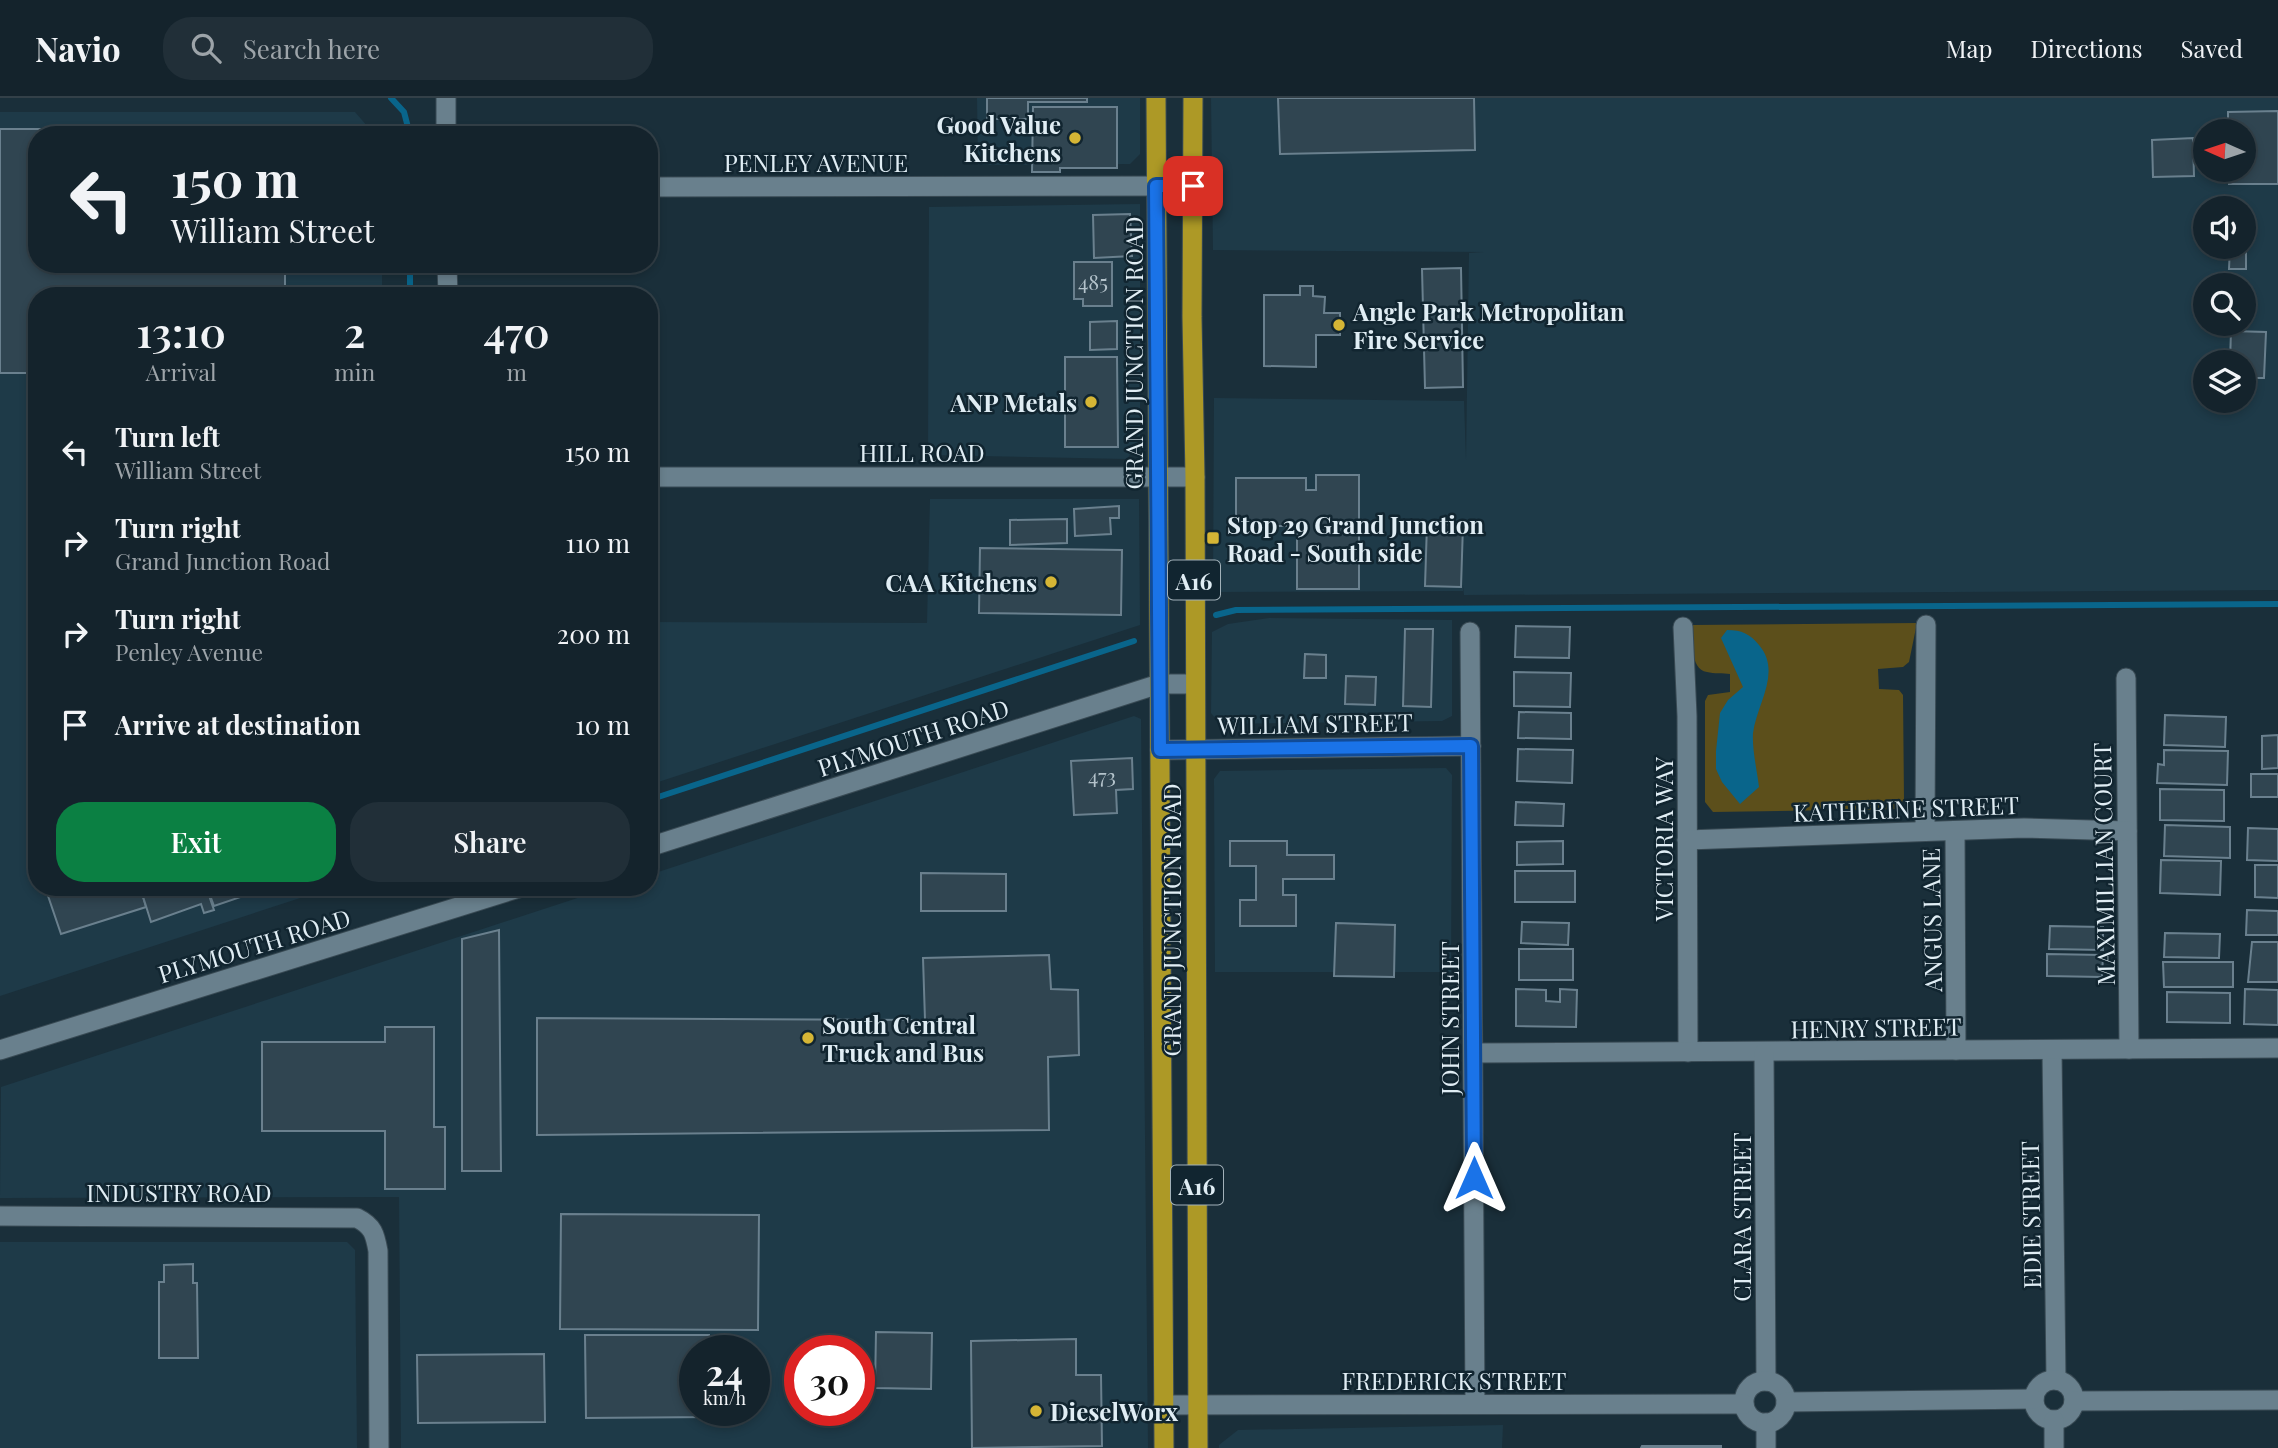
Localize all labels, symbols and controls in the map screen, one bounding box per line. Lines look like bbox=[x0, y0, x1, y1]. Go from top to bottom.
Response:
search box bbox=[163, 17, 653, 80]
text: Navio bbox=[35, 26, 121, 70]
icon: search bbox=[187, 29, 225, 67]
text: Search here bbox=[243, 31, 380, 66]
text: Map bbox=[1946, 32, 1992, 64]
text: Directions bbox=[2030, 32, 2143, 64]
text: Saved bbox=[2181, 32, 2243, 64]
place label: Good Value Kitchens bbox=[936, 108, 1061, 168]
north arrow bbox=[2193, 119, 2256, 182]
map controls bbox=[2193, 119, 2256, 413]
marker: Good Value Kitchens bbox=[1067, 130, 1083, 146]
text: 150 m bbox=[171, 145, 299, 210]
street label: PENLEY AVENUE bbox=[724, 146, 908, 178]
icon: left bbox=[56, 154, 147, 245]
pin bbox=[1163, 156, 1223, 216]
icon: arrive bbox=[1174, 167, 1212, 205]
button: sound bbox=[2193, 196, 2256, 259]
text: William Street bbox=[171, 208, 375, 251]
street label: GRAND JUNCTION ROAD bbox=[1117, 216, 1149, 490]
house number: 485 bbox=[1078, 267, 1108, 295]
button: search bbox=[2193, 273, 2256, 336]
place label: Angle Park Metropolitan Fire Service bbox=[1352, 295, 1625, 355]
text: 13:10 bbox=[136, 303, 226, 359]
text: 2 bbox=[344, 303, 365, 359]
text: 470 bbox=[484, 303, 550, 359]
marker: Angle Park Metropolitan Fire Service bbox=[1331, 317, 1347, 333]
button: layers bbox=[2193, 350, 2256, 413]
text: Arrival bbox=[146, 356, 217, 387]
text: min bbox=[334, 356, 375, 387]
text: m bbox=[506, 356, 527, 387]
place label: ANP Metals bbox=[950, 386, 1077, 418]
marker: ANP Metals bbox=[1083, 394, 1099, 410]
text: Turn left bbox=[115, 419, 220, 454]
icon: left bbox=[56, 433, 94, 471]
text: 150 m bbox=[565, 434, 630, 469]
street label: HILL ROAD bbox=[859, 436, 985, 468]
text: William Street bbox=[115, 454, 261, 485]
place label: Stop 29 Grand Junction Road - South side bbox=[1227, 508, 1484, 568]
text: Turn right bbox=[115, 510, 241, 545]
icon: right bbox=[56, 524, 94, 562]
text: 110 m bbox=[566, 525, 630, 560]
marker: Stop 29 Grand Junction Road - South side bbox=[1205, 530, 1221, 546]
text: Grand Junction Road bbox=[115, 545, 330, 576]
road number: A16 bbox=[1168, 560, 1220, 600]
place label: CAA Kitchens bbox=[885, 566, 1037, 598]
marker: CAA Kitchens bbox=[1043, 574, 1059, 590]
text: Turn right bbox=[115, 601, 241, 636]
icon: right bbox=[56, 615, 94, 653]
text: 200 m bbox=[557, 616, 630, 651]
text: Penley Avenue bbox=[115, 636, 263, 667]
street label: PLYMOUTH ROAD bbox=[813, 691, 1013, 783]
street label: WILLIAM STREET bbox=[1216, 705, 1413, 741]
icon: arrive bbox=[56, 706, 94, 744]
text: Arrive at destination bbox=[115, 707, 361, 742]
text: 10 m bbox=[575, 707, 630, 742]
street label: MAXIMILLIAN COURT bbox=[2085, 742, 2121, 986]
street label: VICTORIA WAY bbox=[1647, 756, 1679, 922]
house number: 473 bbox=[1088, 761, 1116, 789]
street label: GRAND JUNCTION ROAD bbox=[1155, 783, 1187, 1057]
street label: KATHERINE STREET bbox=[1792, 788, 2020, 828]
button: Exit bbox=[56, 802, 336, 882]
button: Share bbox=[350, 802, 630, 882]
street label: ANGUS LANE bbox=[1914, 848, 1948, 993]
street label: PLYMOUTH ROAD bbox=[154, 901, 354, 989]
street label: JOHN STREET bbox=[1433, 941, 1465, 1096]
place label: South Central Truck and Bus bbox=[822, 1008, 984, 1068]
street label: HENRY STREET bbox=[1790, 1010, 1962, 1044]
marker: South Central Truck and Bus bbox=[800, 1030, 816, 1046]
street label: CLARA STREET bbox=[1725, 1132, 1757, 1302]
position arrow bbox=[1437, 1141, 1511, 1215]
street label: EDIE STREET bbox=[2013, 1141, 2047, 1289]
road number: A16 bbox=[1171, 1166, 1223, 1204]
street label: INDUSTRY ROAD bbox=[86, 1176, 272, 1208]
speed limit sign: 30 bbox=[784, 1335, 875, 1426]
text: 24 bbox=[706, 1348, 743, 1395]
street label: FREDERICK STREET bbox=[1342, 1364, 1567, 1396]
text: km/h bbox=[703, 1386, 746, 1410]
place label: DieselWorx bbox=[1050, 1395, 1178, 1427]
marker: DieselWorx bbox=[1028, 1403, 1044, 1419]

